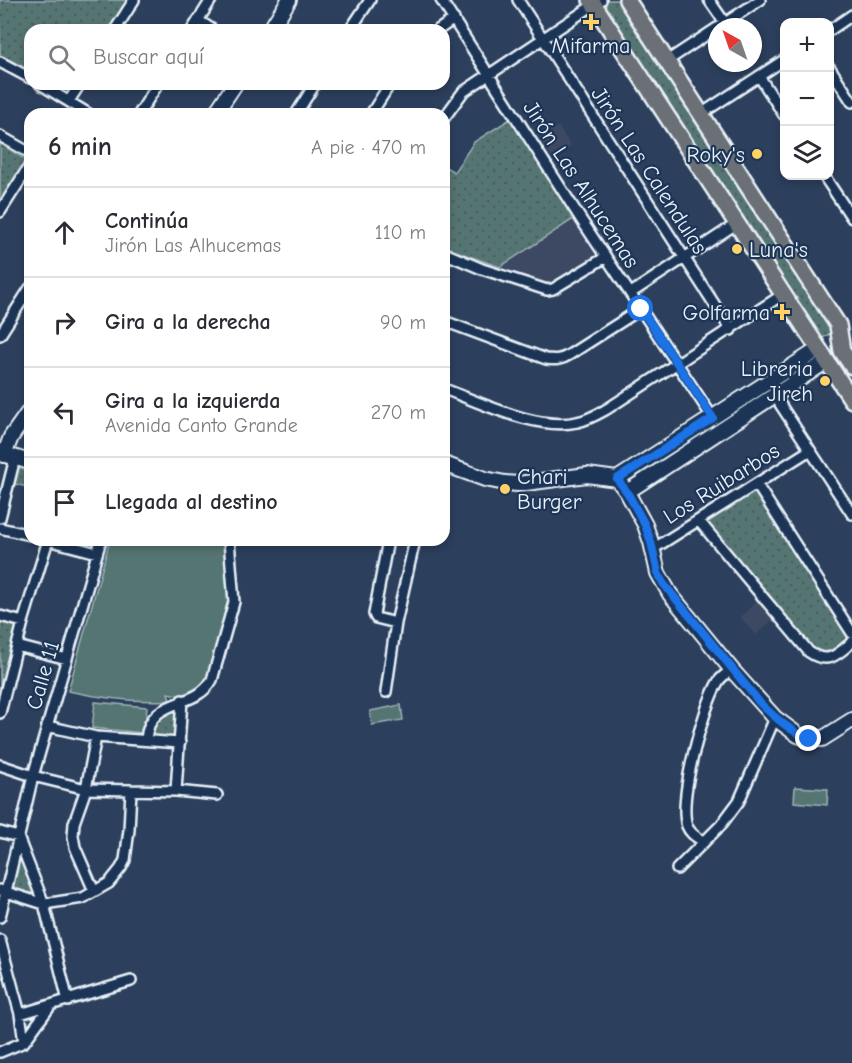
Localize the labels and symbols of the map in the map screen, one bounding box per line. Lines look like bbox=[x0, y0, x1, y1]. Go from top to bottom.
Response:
marker: Mifarma bbox=[584, 15, 598, 29]
north arrow bbox=[708, 18, 762, 72]
place label: Mifarma bbox=[552, 33, 630, 59]
street label: Jirón Las Calendulas bbox=[585, 82, 713, 259]
street label: Jirón Las Alhucemas bbox=[518, 96, 645, 273]
place label: Roky's bbox=[687, 142, 745, 168]
marker: Roky's bbox=[750, 147, 764, 161]
place label: Luna's bbox=[749, 237, 808, 263]
marker: Luna's bbox=[730, 242, 744, 256]
route start bbox=[627, 295, 653, 321]
place label: Golfarma bbox=[682, 300, 770, 326]
marker: Golfarma bbox=[775, 305, 789, 319]
place label: Libreria Jireh bbox=[741, 356, 813, 407]
marker: Libreria Jireh bbox=[818, 374, 832, 388]
street label: Los Ruibarbos bbox=[659, 438, 784, 530]
place label: Chari Burger bbox=[517, 464, 582, 515]
marker: Chari Burger bbox=[498, 482, 512, 496]
street label: Calle 11 bbox=[21, 638, 65, 713]
route end bbox=[795, 725, 821, 751]

